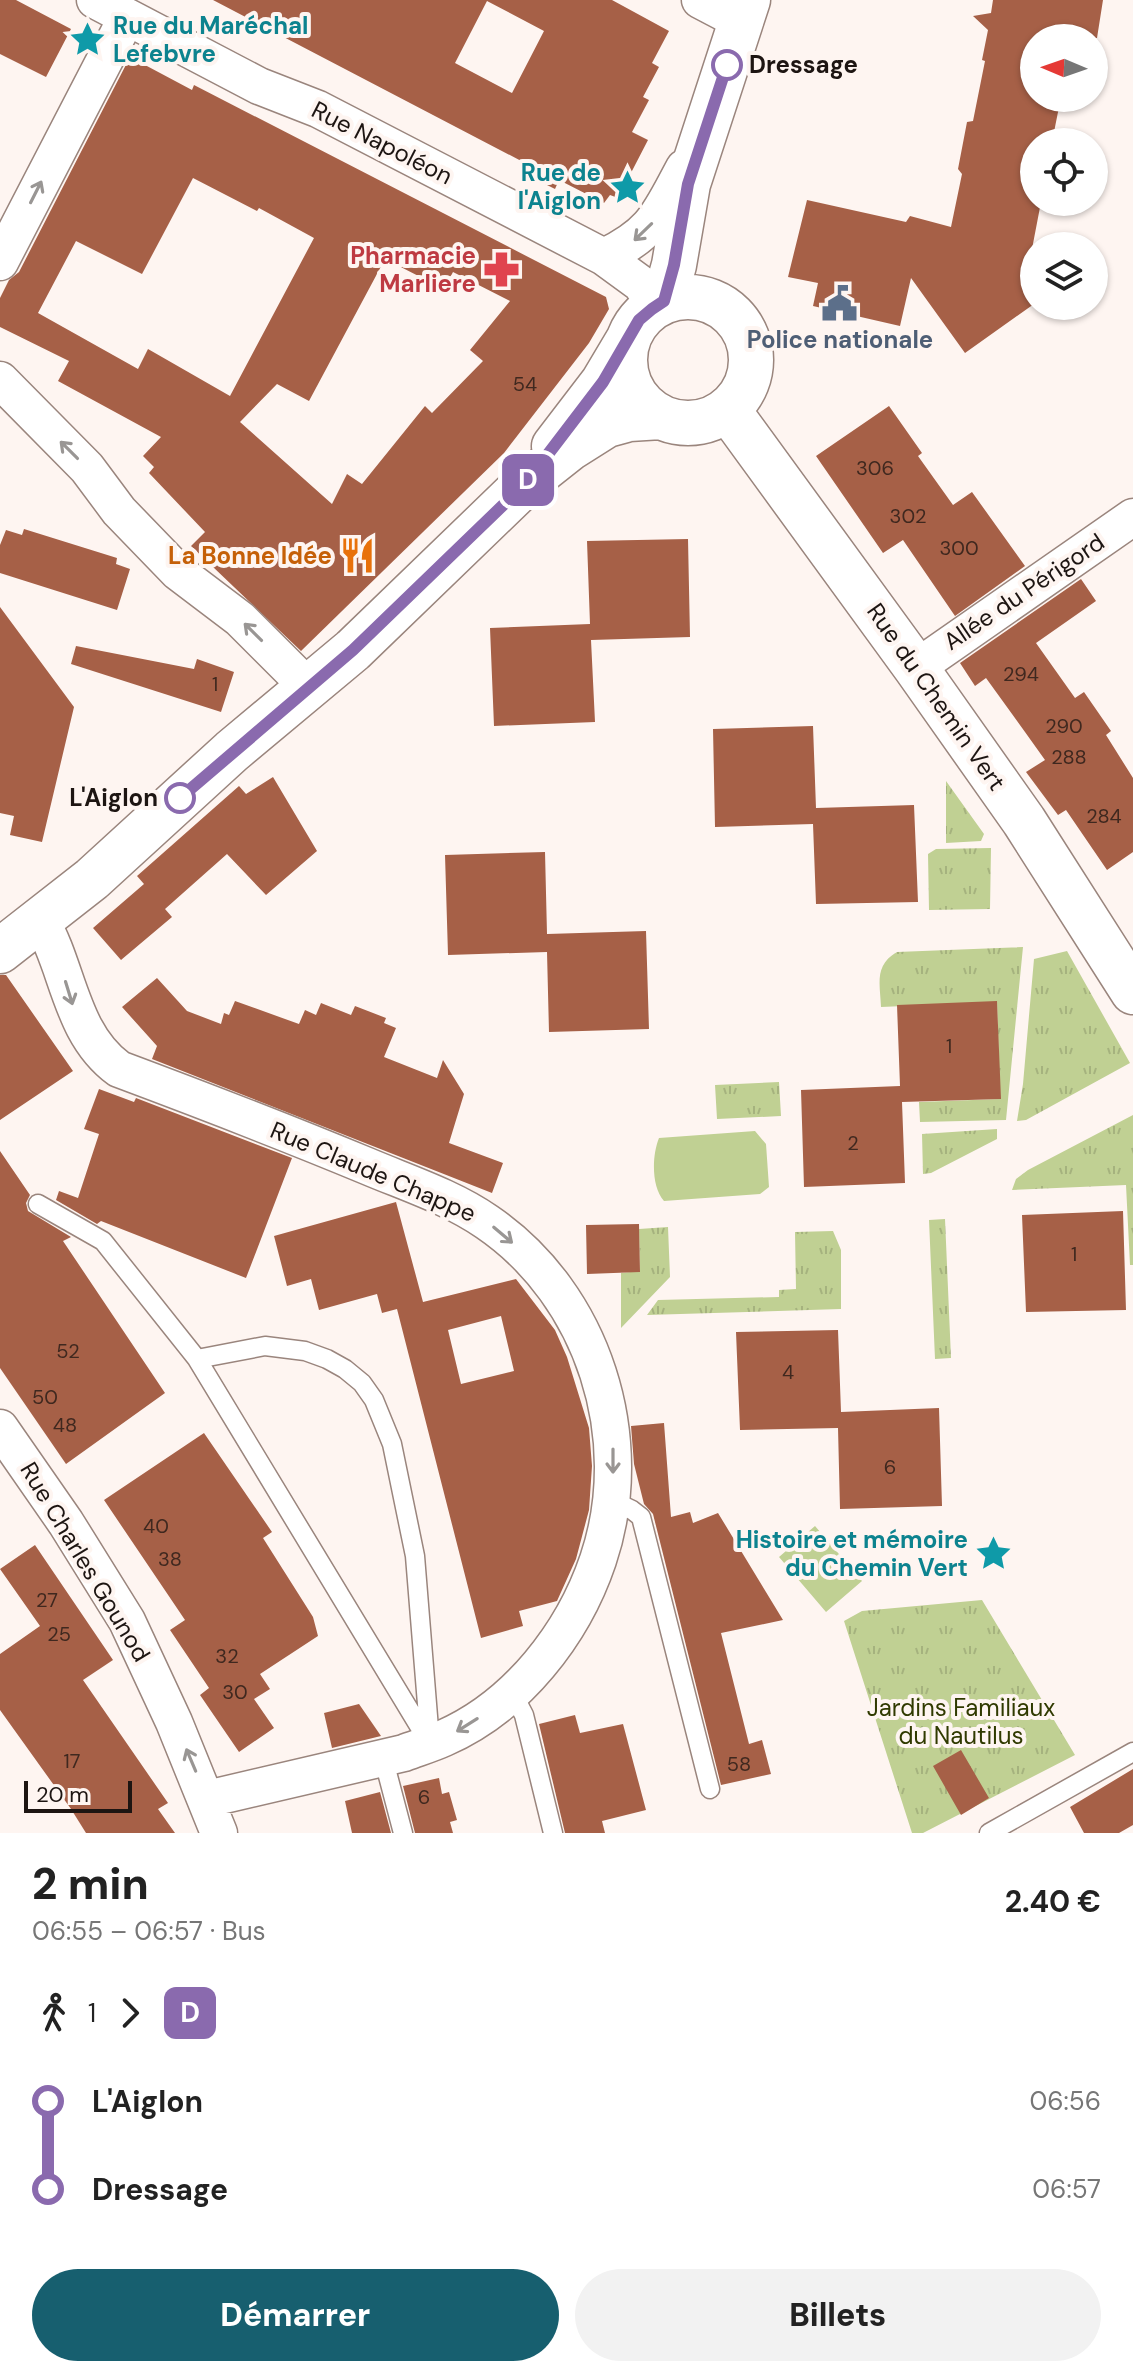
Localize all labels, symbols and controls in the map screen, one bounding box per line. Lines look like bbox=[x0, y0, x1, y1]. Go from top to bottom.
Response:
place label: Rue du Maréchal Lefebvre bbox=[113, 10, 308, 69]
place icon: Rue du Maréchal Lefebvre bbox=[68, 21, 106, 59]
north arrow bbox=[1020, 24, 1108, 112]
map controls bbox=[1020, 24, 1108, 320]
place label: Dressage bbox=[749, 49, 858, 80]
marker: Dressage bbox=[712, 50, 742, 80]
street label: Rue Napoléon bbox=[307, 94, 458, 191]
button: locate bbox=[1020, 128, 1108, 216]
place label: Rue de l'Aiglon bbox=[518, 157, 601, 216]
place icon: Rue de l'Aiglon bbox=[608, 168, 646, 206]
one-way arrow bbox=[28, 181, 44, 205]
one-way arrow bbox=[633, 222, 653, 241]
button: layers bbox=[1020, 232, 1108, 320]
place label: Pharmacie Marliere bbox=[350, 240, 476, 299]
pharmacy icon: Pharmacie Marliere bbox=[483, 251, 521, 289]
public building icon: Police nationale bbox=[821, 284, 859, 322]
place label: Police nationale bbox=[747, 324, 933, 355]
house number: 54 bbox=[513, 371, 537, 397]
one-way arrow bbox=[60, 441, 79, 460]
line badge: D bbox=[502, 454, 554, 506]
house number: 306 bbox=[856, 455, 894, 481]
text: D bbox=[518, 461, 538, 498]
house number: 302 bbox=[890, 503, 926, 529]
street label: Allée du Périgord bbox=[937, 526, 1110, 657]
house number: 300 bbox=[939, 535, 979, 561]
restaurant icon: La Bonne Idée bbox=[339, 537, 377, 575]
place label: La Bonne Idée bbox=[168, 540, 332, 571]
street label: Rue du Chemin Vert bbox=[860, 597, 1013, 796]
one-way arrow bbox=[244, 623, 263, 642]
house number: 294 bbox=[1003, 661, 1039, 687]
house number: 1 bbox=[212, 671, 218, 697]
house number: 290 bbox=[1045, 713, 1083, 739]
house number: 288 bbox=[1051, 744, 1087, 770]
place label: L'Aiglon bbox=[69, 782, 158, 813]
marker: L'Aiglon bbox=[165, 783, 195, 813]
house number: 284 bbox=[1086, 803, 1122, 829]
one-way arrow bbox=[62, 980, 77, 1006]
house number: 1 bbox=[946, 1033, 952, 1059]
street label: Rue Claude Chappe bbox=[266, 1114, 481, 1229]
house number: 2 bbox=[847, 1130, 859, 1156]
one-way arrow bbox=[492, 1226, 513, 1244]
house number: 1 bbox=[1071, 1241, 1077, 1267]
house number: 52 bbox=[56, 1338, 80, 1364]
house number: 4 bbox=[782, 1359, 794, 1385]
house number: 50 bbox=[32, 1384, 58, 1410]
house number: 48 bbox=[53, 1412, 77, 1438]
one-way arrow bbox=[605, 1447, 621, 1474]
house number: 6 bbox=[884, 1454, 896, 1480]
street label: Rue Charles Gounod bbox=[14, 1456, 157, 1667]
house number: 40 bbox=[143, 1513, 169, 1539]
place label: Histoire et mémoire du Chemin Vert bbox=[736, 1524, 968, 1583]
place icon: Histoire et mémoire du Chemin Vert bbox=[975, 1535, 1013, 1573]
house number: 38 bbox=[158, 1546, 182, 1572]
house number: 27 bbox=[36, 1587, 58, 1613]
house number: 25 bbox=[47, 1621, 71, 1647]
house number: 32 bbox=[215, 1643, 239, 1669]
house number: 30 bbox=[222, 1679, 248, 1705]
park label: Jardins Familiaux du Nautilus bbox=[867, 1692, 1055, 1751]
one-way arrow bbox=[456, 1718, 479, 1734]
house number: 17 bbox=[64, 1748, 80, 1774]
one-way arrow bbox=[182, 1748, 197, 1773]
house number: 58 bbox=[727, 1751, 751, 1777]
scale bar bbox=[24, 1777, 132, 1813]
text: 20 m bbox=[36, 1780, 89, 1809]
house number: 6 bbox=[418, 1784, 430, 1810]
text: 2 min bbox=[32, 1855, 149, 1913]
text: 2.40 € bbox=[1005, 1882, 1101, 1921]
text: 06:55 – 06:57 · Bus bbox=[32, 1914, 266, 1948]
icon: walk bbox=[32, 1991, 76, 2035]
icon: forward bbox=[108, 1991, 152, 2035]
text: D bbox=[180, 1994, 200, 2031]
text: 1 bbox=[88, 1996, 96, 2030]
text: L'Aiglon bbox=[92, 2082, 203, 2121]
text: 06:56 bbox=[1029, 2084, 1101, 2118]
text: Dressage bbox=[92, 2170, 228, 2209]
text: 06:57 bbox=[1032, 2172, 1101, 2206]
button: Démarrer bbox=[32, 2269, 559, 2361]
button: Billets bbox=[575, 2269, 1101, 2361]

